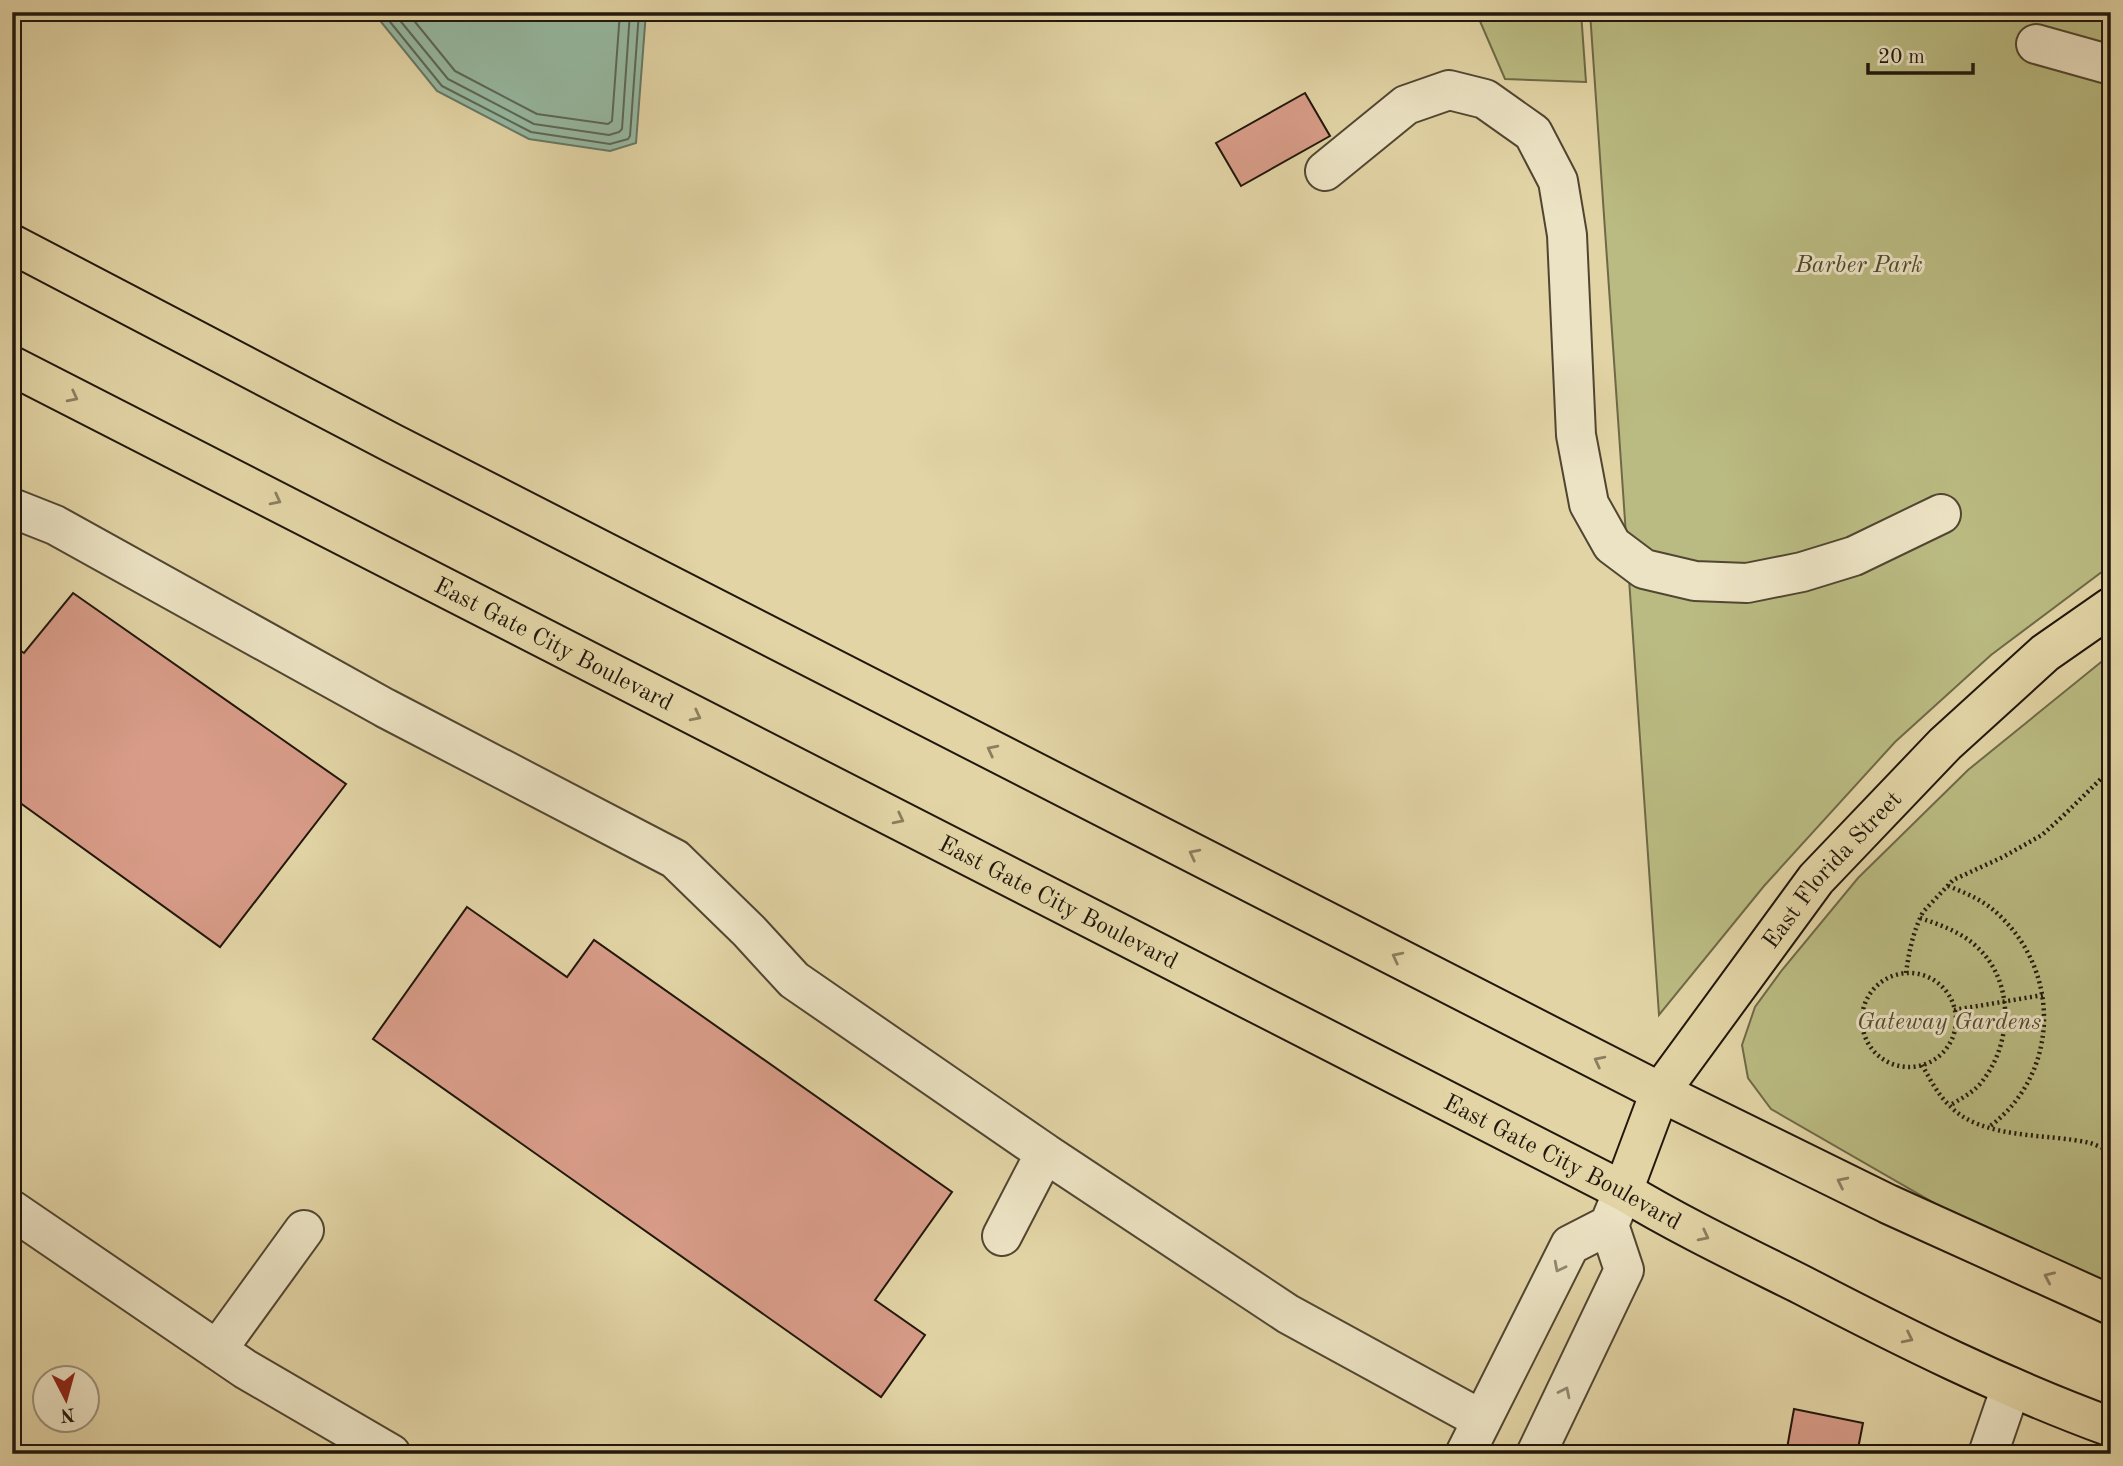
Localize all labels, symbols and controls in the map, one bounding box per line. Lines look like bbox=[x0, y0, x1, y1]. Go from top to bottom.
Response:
scale bar bbox=[1868, 32, 1972, 76]
text: 20 m bbox=[1878, 47, 1925, 68]
park label: Barber Park bbox=[1794, 254, 1923, 278]
one-way arrow bbox=[66, 388, 78, 402]
one-way arrow bbox=[269, 492, 281, 505]
street label: East Gate City Boulevard bbox=[430, 574, 676, 716]
one-way arrow bbox=[689, 707, 701, 721]
one-way arrow bbox=[987, 745, 999, 758]
street label: East Florida Street bbox=[1759, 787, 1907, 954]
one-way arrow bbox=[892, 811, 904, 825]
street label: East Gate City Boulevard bbox=[935, 833, 1181, 975]
one-way arrow bbox=[1189, 848, 1201, 862]
one-way arrow bbox=[1392, 952, 1404, 966]
park label: Gateway Gardens bbox=[1857, 1011, 2041, 1035]
one-way arrow bbox=[1594, 1055, 1606, 1069]
street label: East Gate City Boulevard bbox=[1439, 1091, 1685, 1236]
one-way arrow bbox=[1837, 1176, 1849, 1190]
one-way arrow bbox=[1697, 1228, 1709, 1241]
one-way arrow bbox=[1554, 1260, 1568, 1272]
one-way arrow bbox=[2043, 1271, 2056, 1285]
one-way arrow bbox=[1901, 1329, 1913, 1343]
north arrow bbox=[32, 1364, 102, 1434]
one-way arrow bbox=[1557, 1387, 1571, 1399]
text: N bbox=[59, 1403, 76, 1424]

